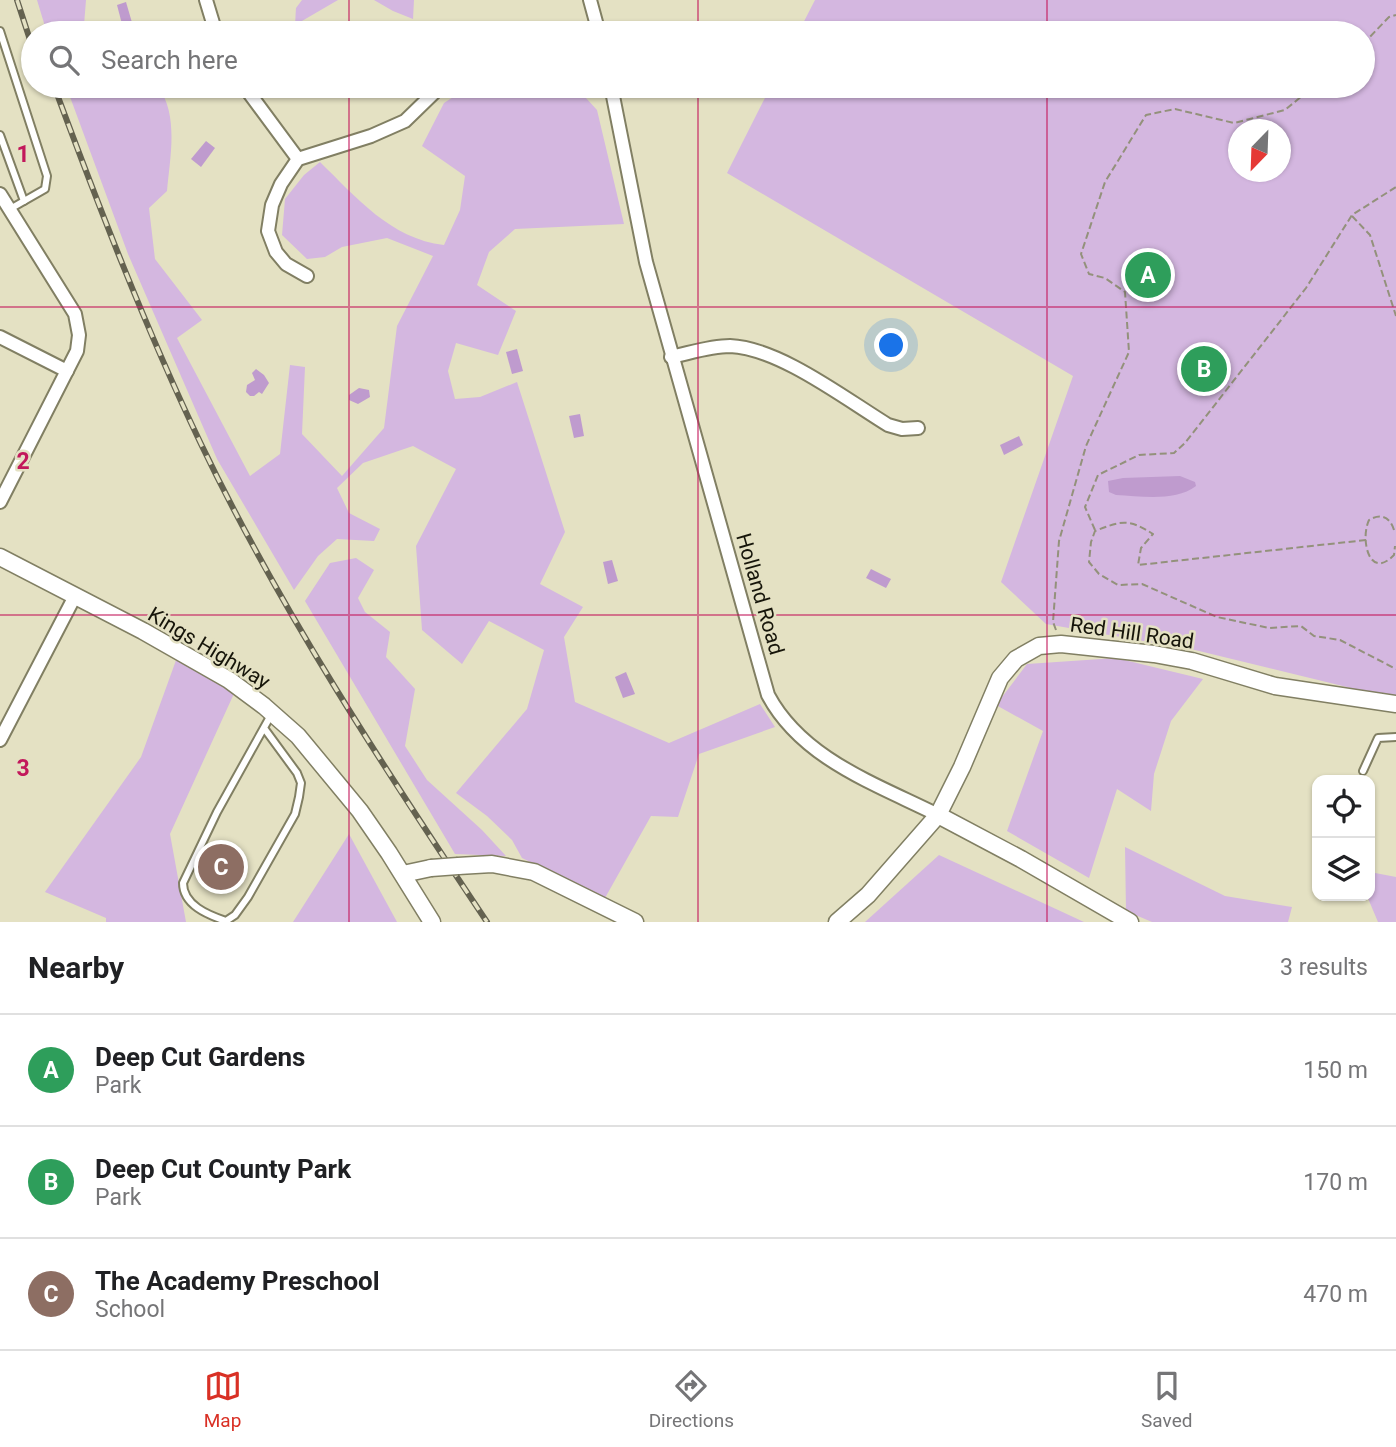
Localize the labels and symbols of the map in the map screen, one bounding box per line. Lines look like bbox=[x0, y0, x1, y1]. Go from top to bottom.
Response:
north arrow bbox=[1228, 119, 1291, 182]
text: 1 bbox=[16, 141, 30, 168]
pin: A bbox=[1125, 249, 1171, 301]
your location bbox=[874, 328, 908, 362]
pin: B bbox=[1181, 343, 1227, 395]
text: 2 bbox=[16, 448, 30, 475]
street label: Holland Road bbox=[731, 530, 789, 658]
street label: Kings Highway bbox=[144, 602, 274, 694]
street label: Red Hill Road bbox=[1069, 612, 1195, 654]
text: 3 bbox=[16, 755, 30, 782]
pin: C bbox=[198, 841, 244, 893]

